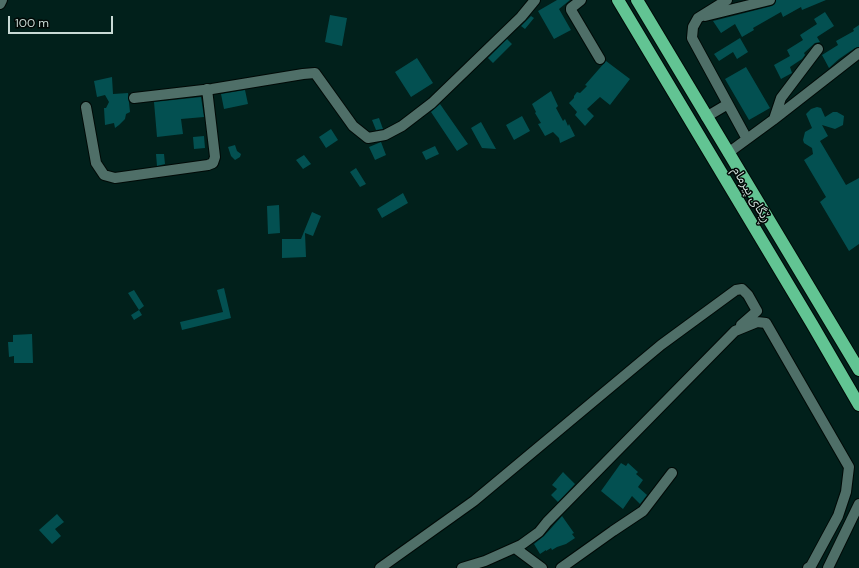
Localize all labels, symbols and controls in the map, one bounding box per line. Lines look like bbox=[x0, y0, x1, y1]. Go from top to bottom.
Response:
scale bar bbox=[10, 8, 115, 34]
text: 100 m bbox=[15, 15, 49, 31]
street label: ڕێگای پیرمام bbox=[728, 164, 774, 226]

